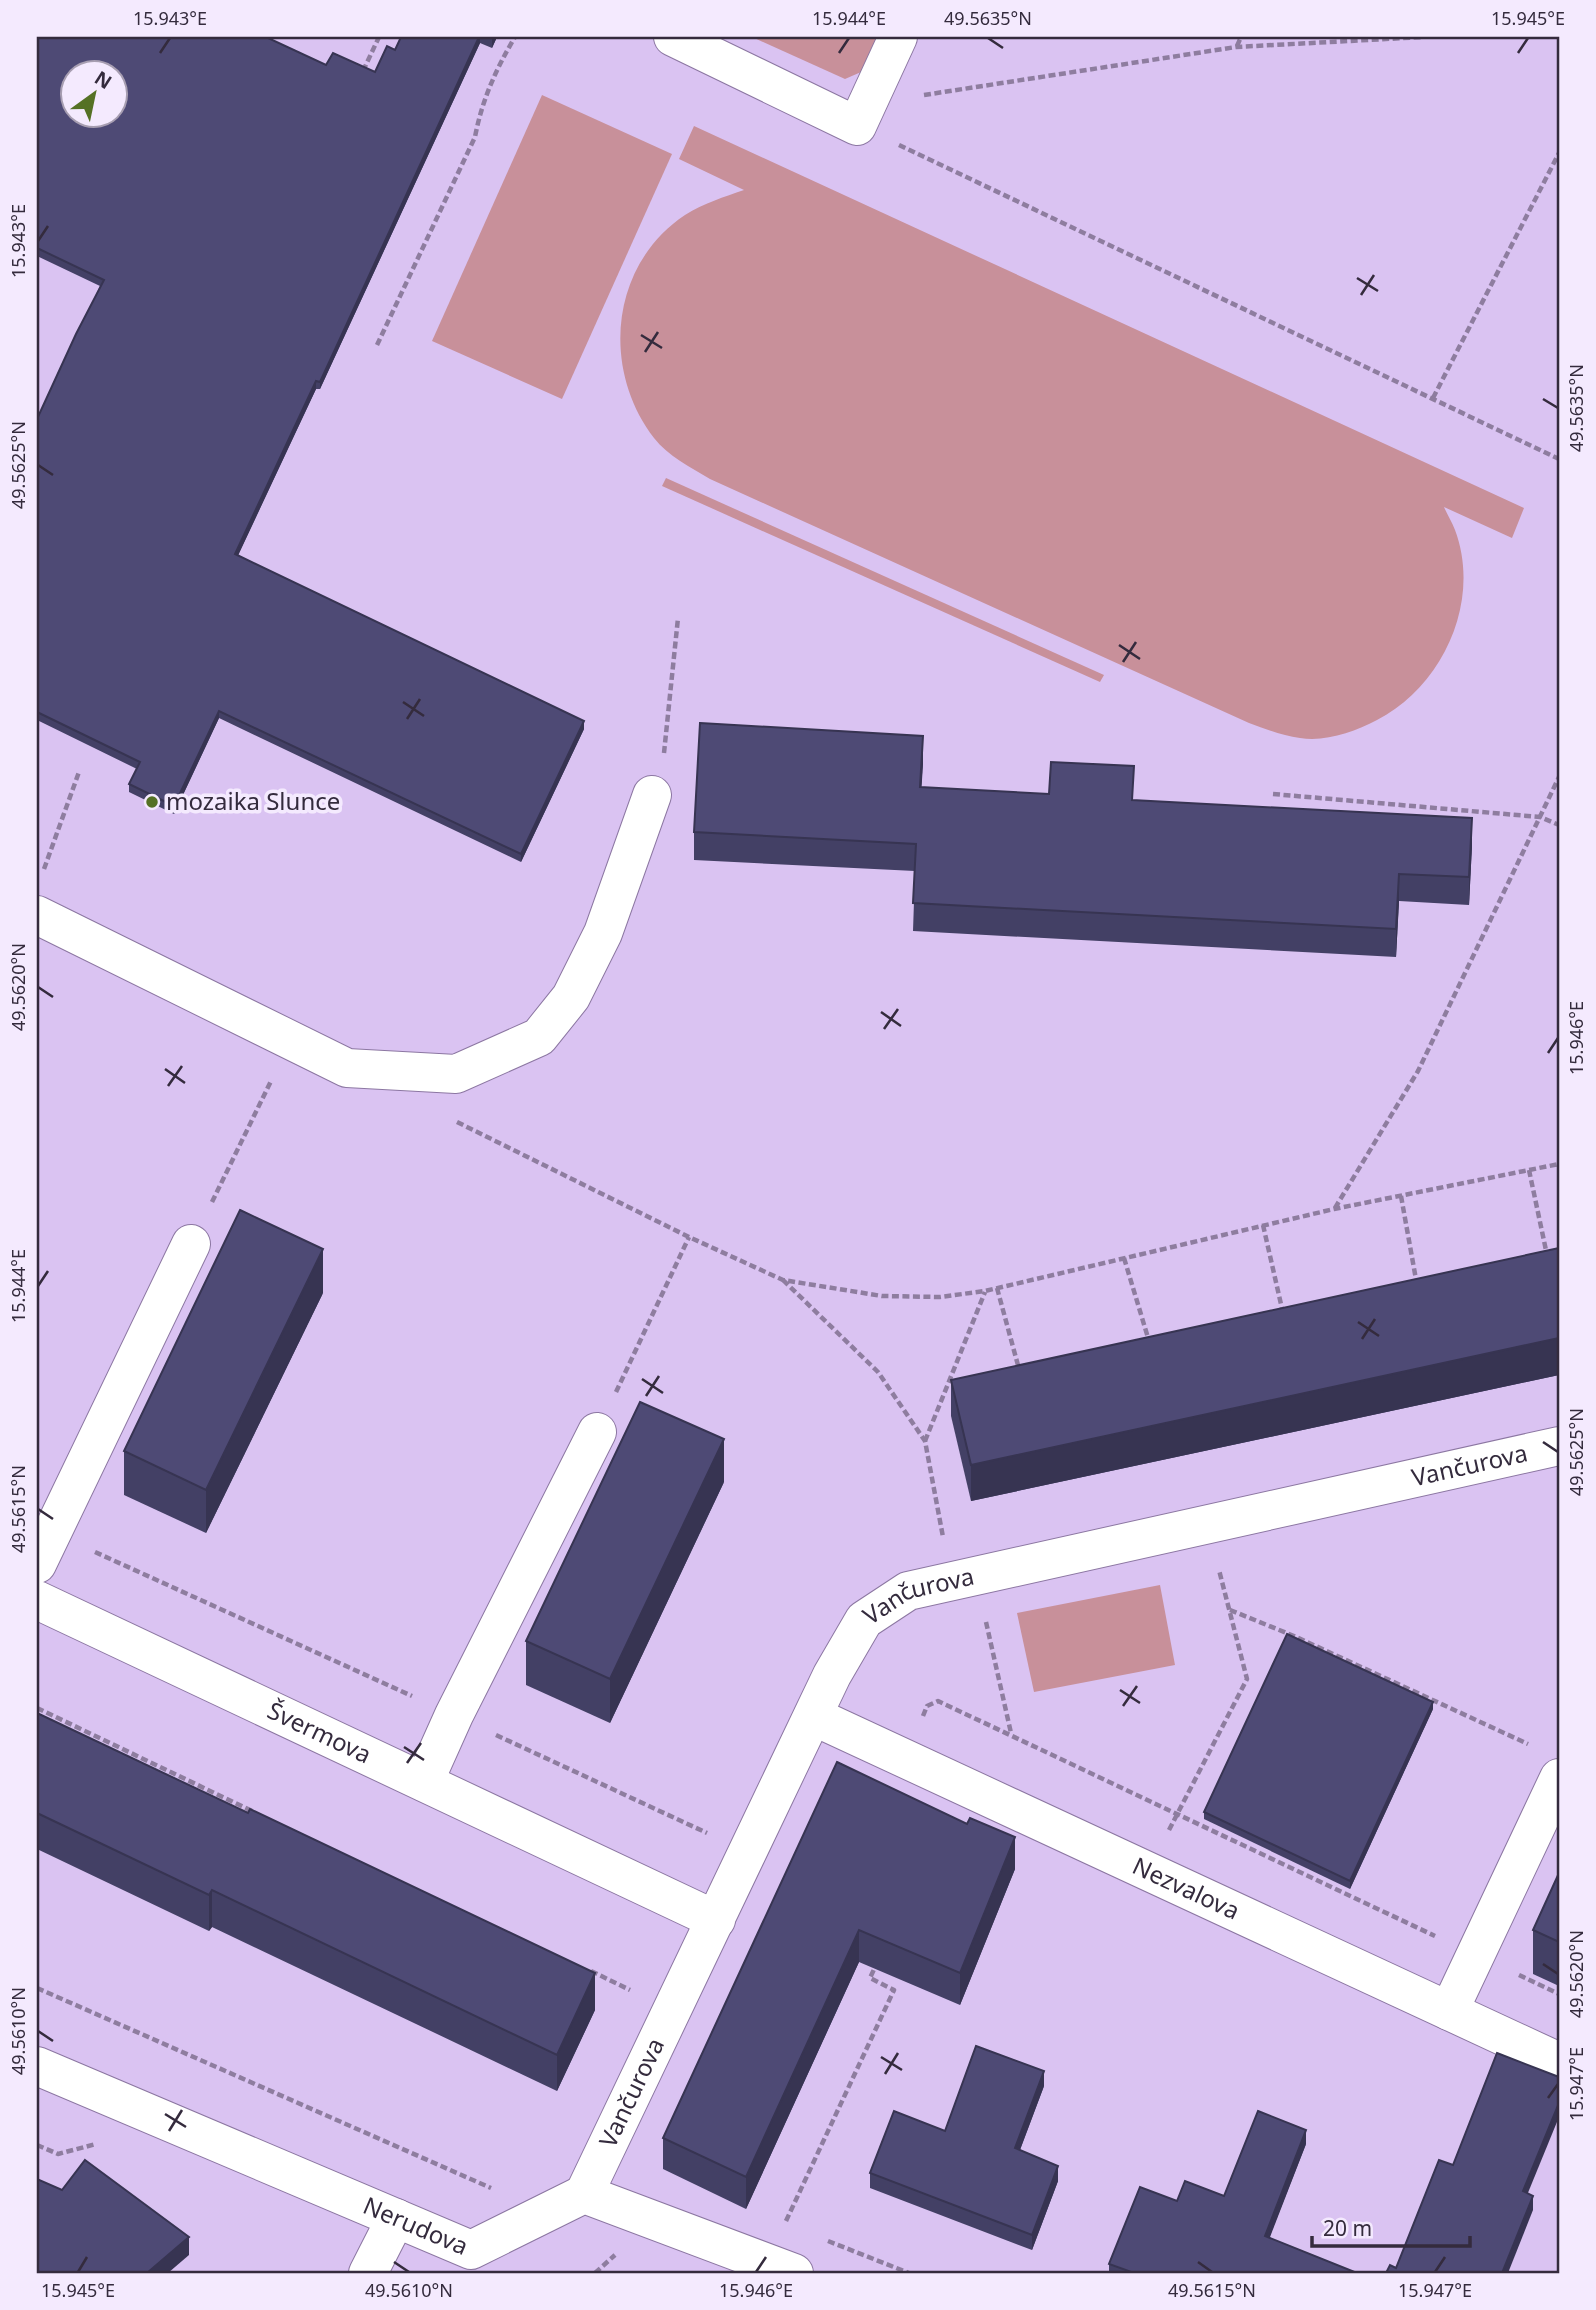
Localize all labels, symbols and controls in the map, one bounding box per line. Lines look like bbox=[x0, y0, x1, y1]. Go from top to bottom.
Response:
text: 15.943°E bbox=[133, 6, 207, 30]
text: 15.944°E bbox=[812, 6, 886, 30]
text: 49.5635°N bbox=[944, 6, 1032, 30]
text: 15.945°E bbox=[1491, 6, 1565, 30]
north arrow bbox=[60, 60, 130, 130]
text: N bbox=[90, 65, 117, 95]
text: 15.943°E bbox=[6, 204, 30, 278]
text: 49.5635°N bbox=[1564, 364, 1588, 452]
text: 49.5625°N bbox=[6, 421, 30, 509]
place label: mozaika Slunce bbox=[166, 784, 340, 817]
marker: mozaika Slunce bbox=[144, 794, 160, 810]
text: 49.5620°N bbox=[6, 943, 30, 1031]
text: 15.946°E bbox=[1564, 1001, 1588, 1075]
text: 15.944°E bbox=[6, 1249, 30, 1323]
text: 49.5625°N bbox=[1564, 1408, 1588, 1496]
street label: Vančurova bbox=[1408, 1436, 1530, 1493]
text: 49.5615°N bbox=[6, 1465, 30, 1553]
street label: Vančurova bbox=[856, 1559, 977, 1631]
street label: Švermova bbox=[263, 1693, 377, 1770]
street label: Nezvalova bbox=[1128, 1849, 1245, 1927]
text: 49.5620°N bbox=[1564, 1930, 1588, 2018]
text: 49.5610°N bbox=[6, 1987, 30, 2075]
street label: Vančurova bbox=[591, 2032, 671, 2153]
text: 15.947°E bbox=[1564, 2047, 1588, 2121]
street label: Nerudova bbox=[358, 2188, 474, 2262]
scale bar bbox=[1312, 2205, 1470, 2249]
text: 20 m bbox=[1323, 2214, 1372, 2242]
text: 15.945°E bbox=[41, 2278, 115, 2302]
text: 49.5610°N bbox=[365, 2278, 453, 2302]
text: 15.946°E bbox=[719, 2278, 793, 2302]
text: 49.5615°N bbox=[1168, 2278, 1256, 2302]
text: 15.947°E bbox=[1398, 2278, 1472, 2302]

